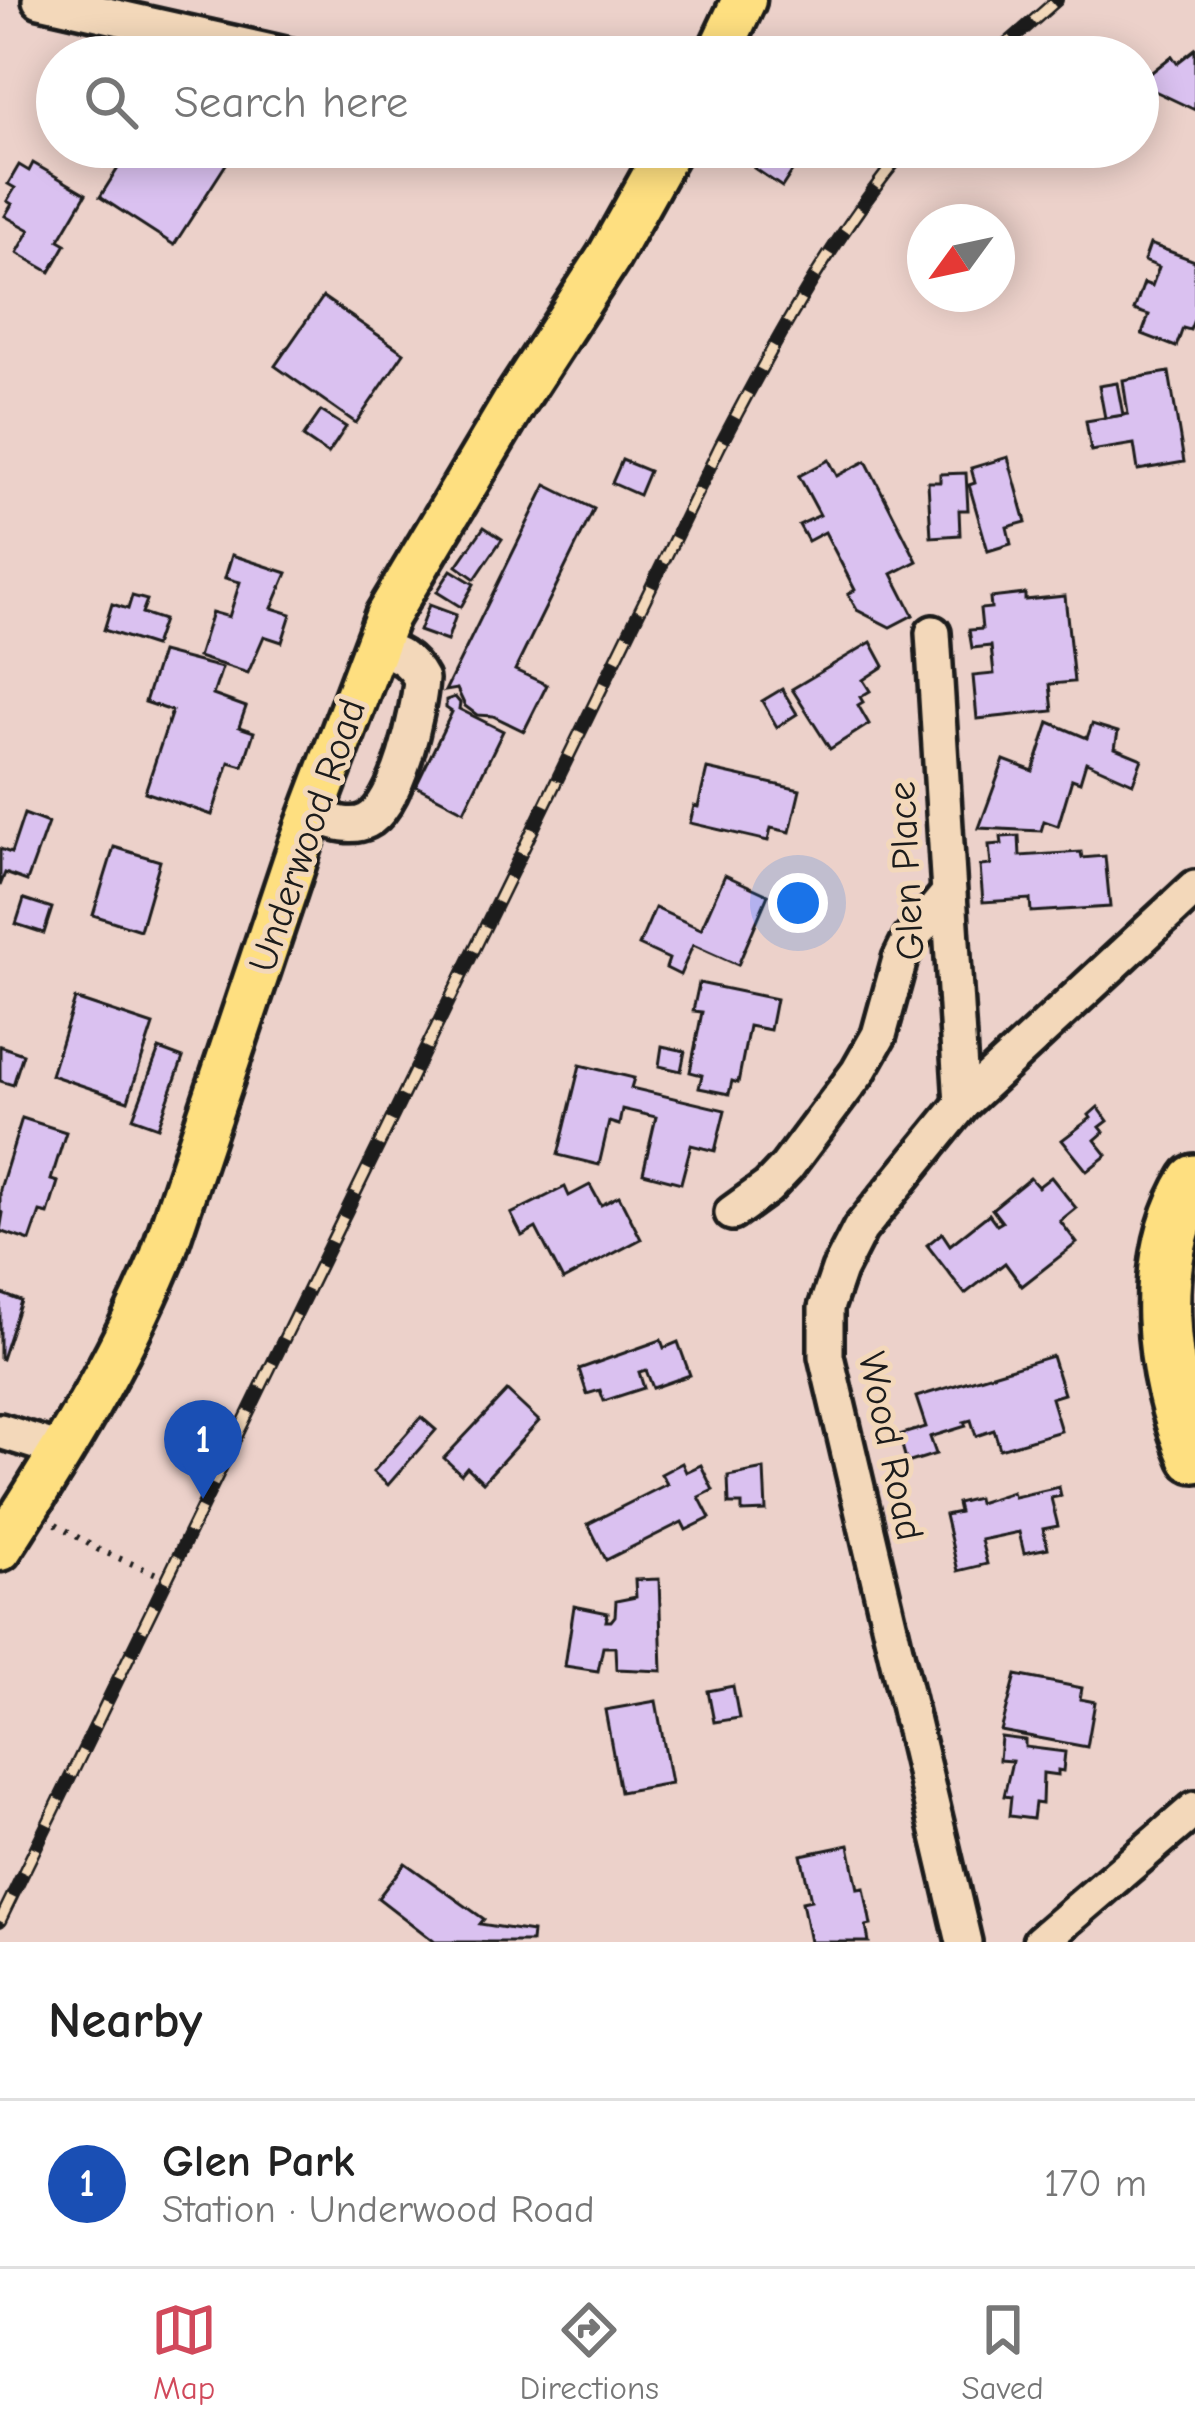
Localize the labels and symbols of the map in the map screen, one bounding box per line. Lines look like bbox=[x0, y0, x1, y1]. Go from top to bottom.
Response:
north arrow bbox=[907, 204, 1015, 312]
street label: Underwood Road bbox=[240, 693, 375, 978]
street label: Glen Place bbox=[879, 780, 934, 962]
your location bbox=[768, 873, 828, 933]
street label: Wood Road bbox=[849, 1348, 932, 1545]
pin: 1 bbox=[164, 1400, 242, 1499]

